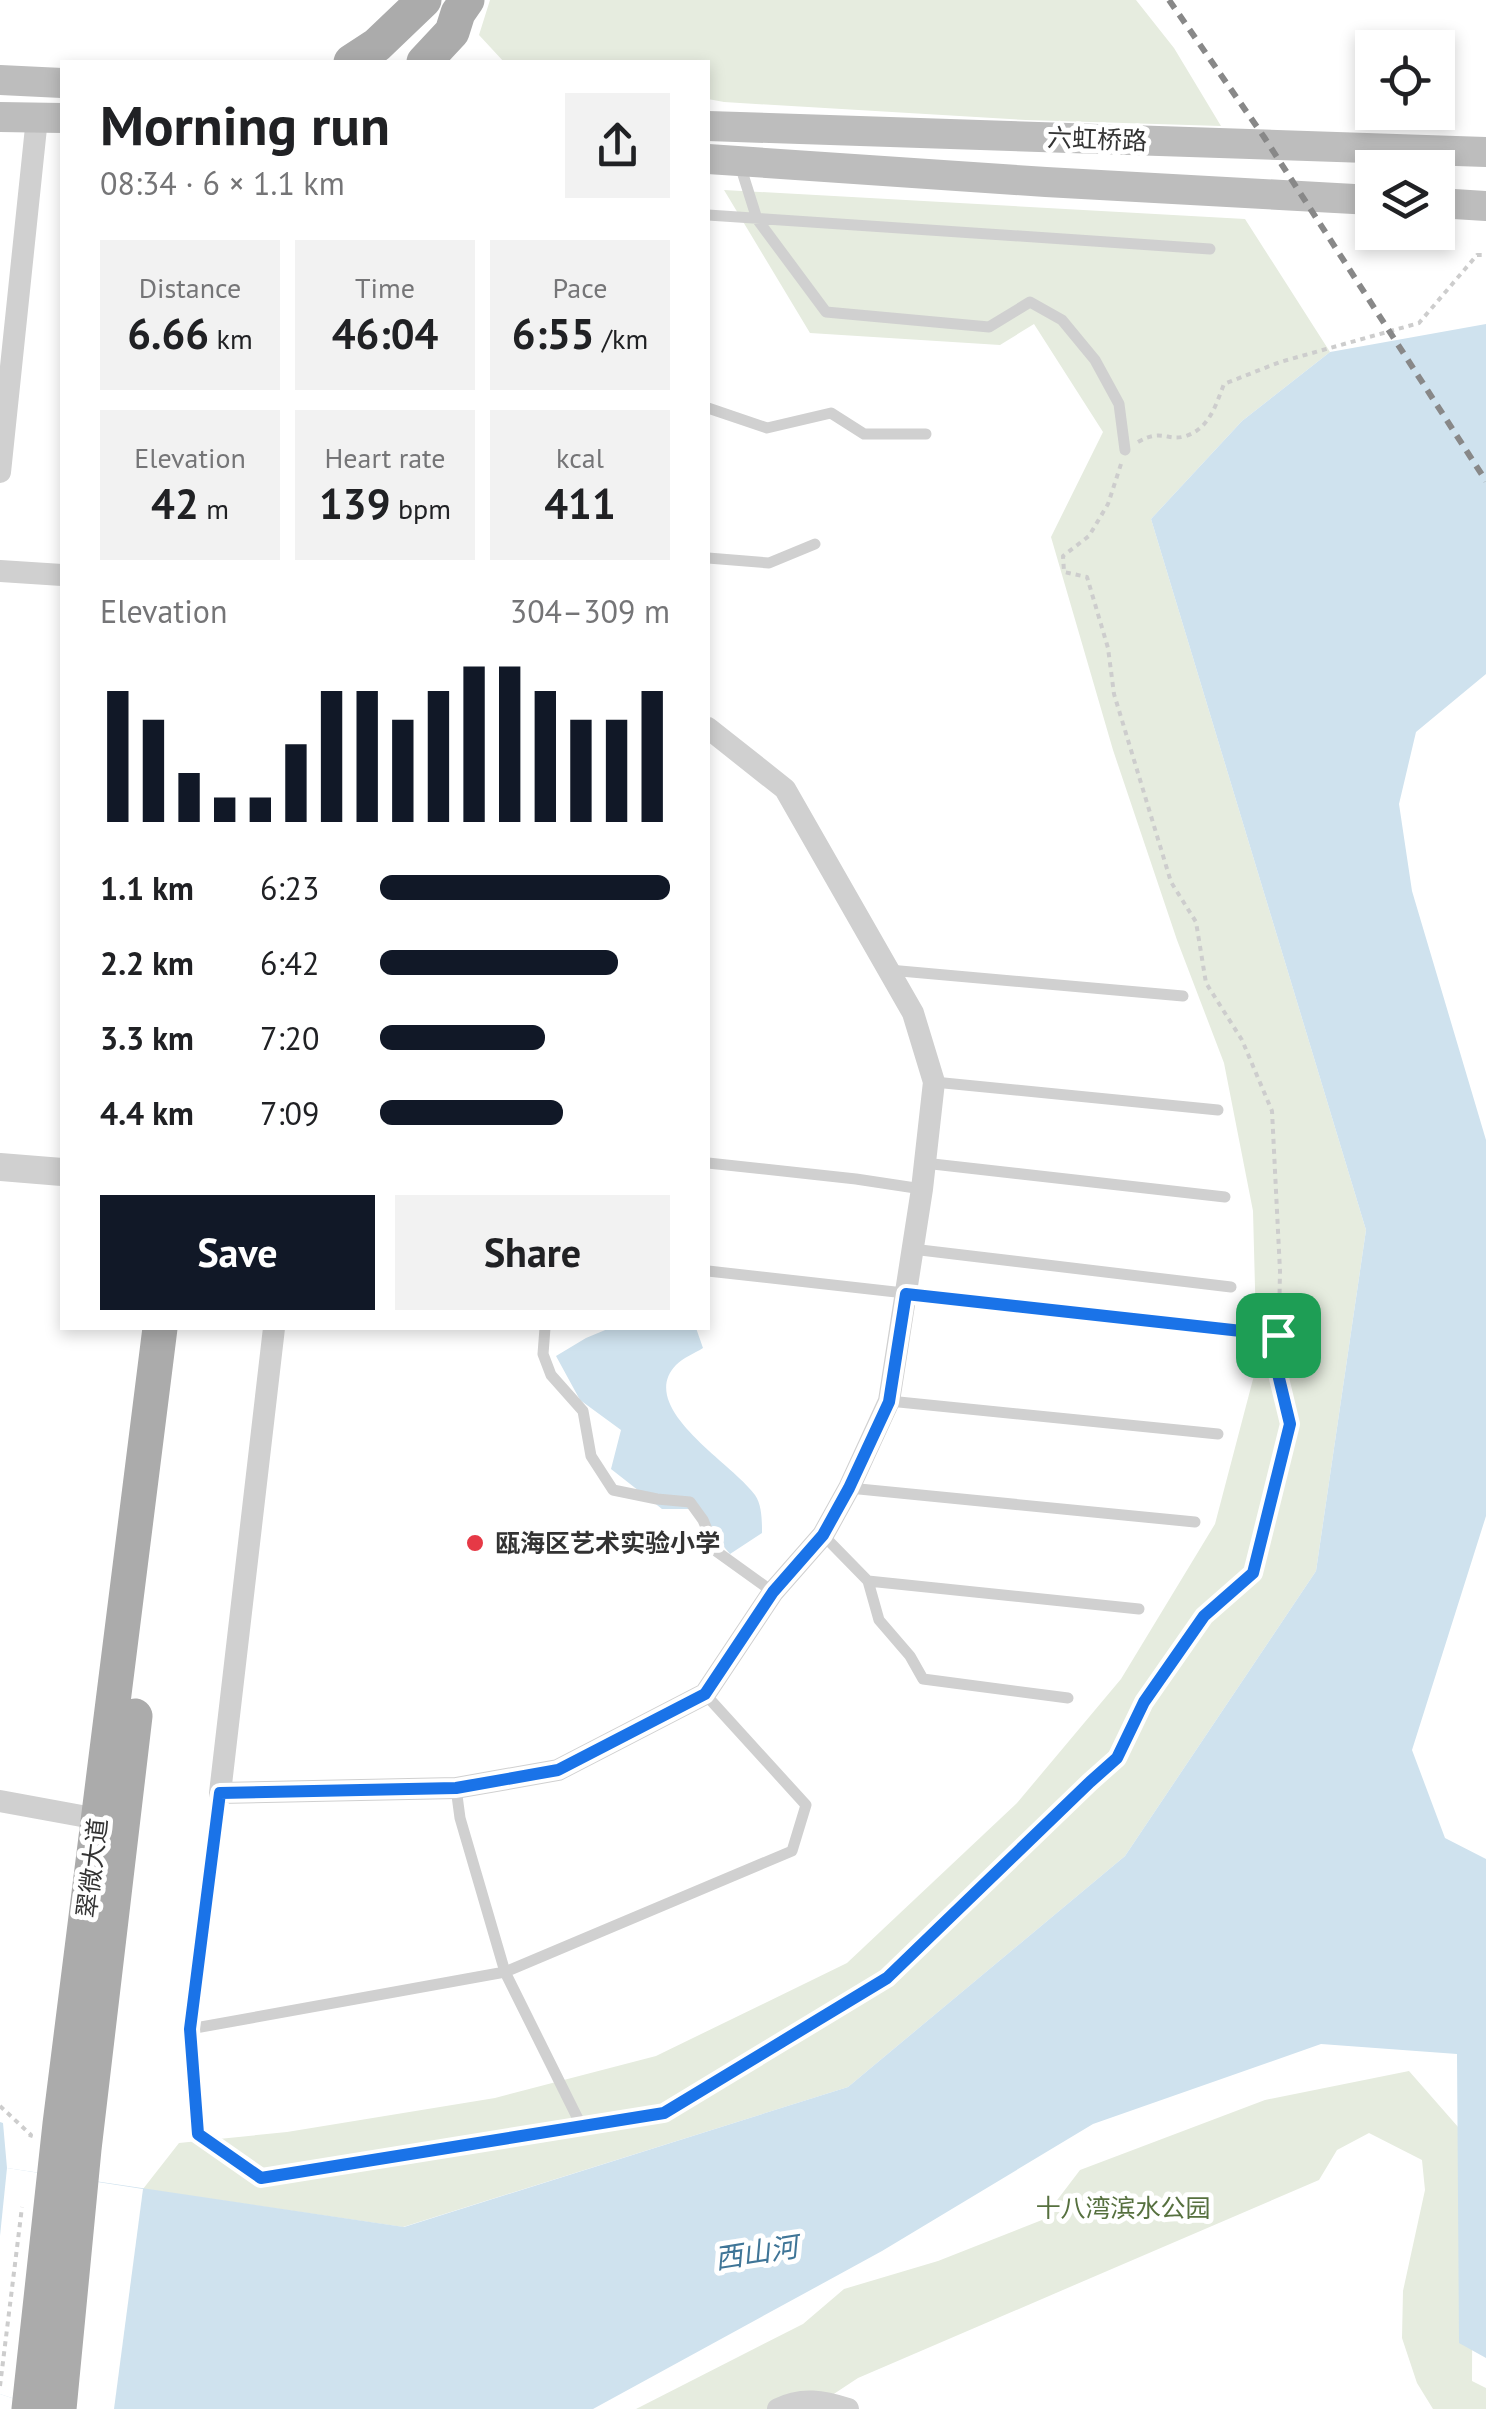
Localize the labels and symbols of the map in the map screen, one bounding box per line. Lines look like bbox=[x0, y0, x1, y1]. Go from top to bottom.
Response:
street label: 六虹桥路 bbox=[1046, 121, 1148, 157]
pin bbox=[1236, 1293, 1321, 1378]
place label: 瓯海区艺术实验小学 bbox=[495, 1527, 720, 1559]
marker: 瓯海区艺术实验小学 bbox=[464, 1532, 486, 1554]
street label: 翠微大道 bbox=[70, 1816, 114, 1920]
park label: 十八湾滨水公园 bbox=[1035, 2192, 1211, 2224]
water label: 西山河 bbox=[712, 2226, 805, 2277]

